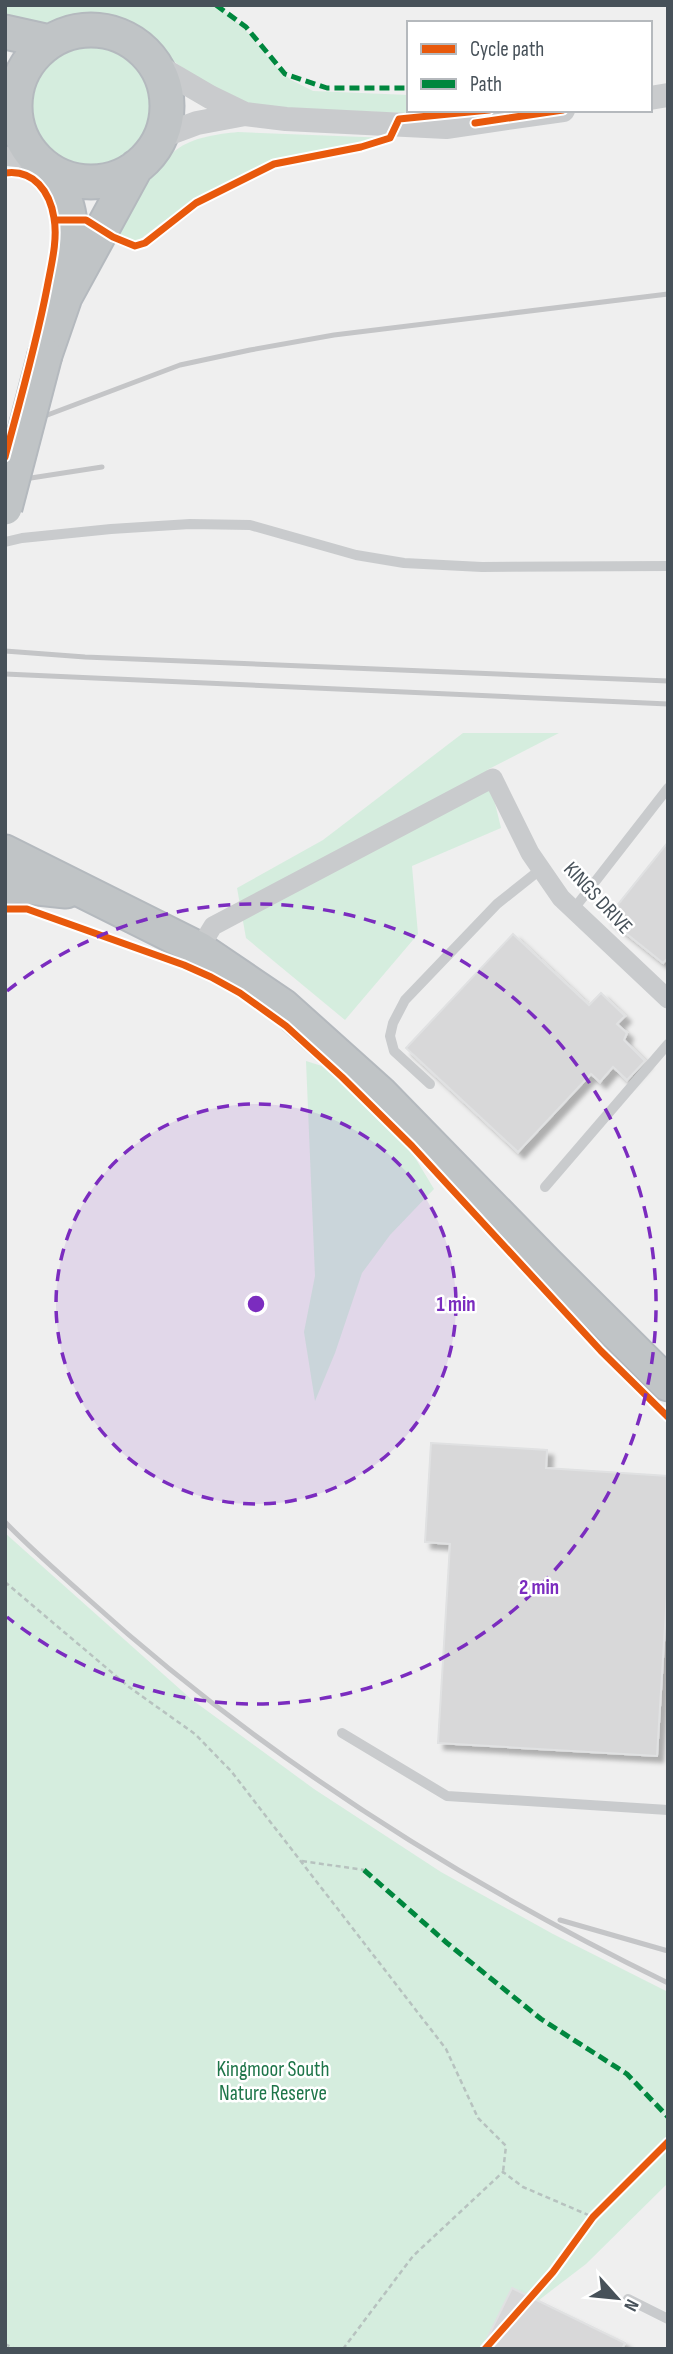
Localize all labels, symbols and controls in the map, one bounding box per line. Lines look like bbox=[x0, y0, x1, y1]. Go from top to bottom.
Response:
legend bbox=[407, 21, 652, 112]
text: Cycle path bbox=[470, 37, 544, 62]
text: Path bbox=[470, 72, 502, 97]
street label: KINGS DRIVE bbox=[558, 857, 638, 939]
centre of rings bbox=[244, 1292, 268, 1316]
text: 1 min bbox=[436, 1292, 476, 1317]
text: 2 min bbox=[519, 1575, 559, 1600]
park label: Kingmoor South Nature Reserve bbox=[217, 2057, 329, 2106]
north arrow bbox=[582, 2263, 652, 2333]
text: N bbox=[618, 2295, 643, 2315]

